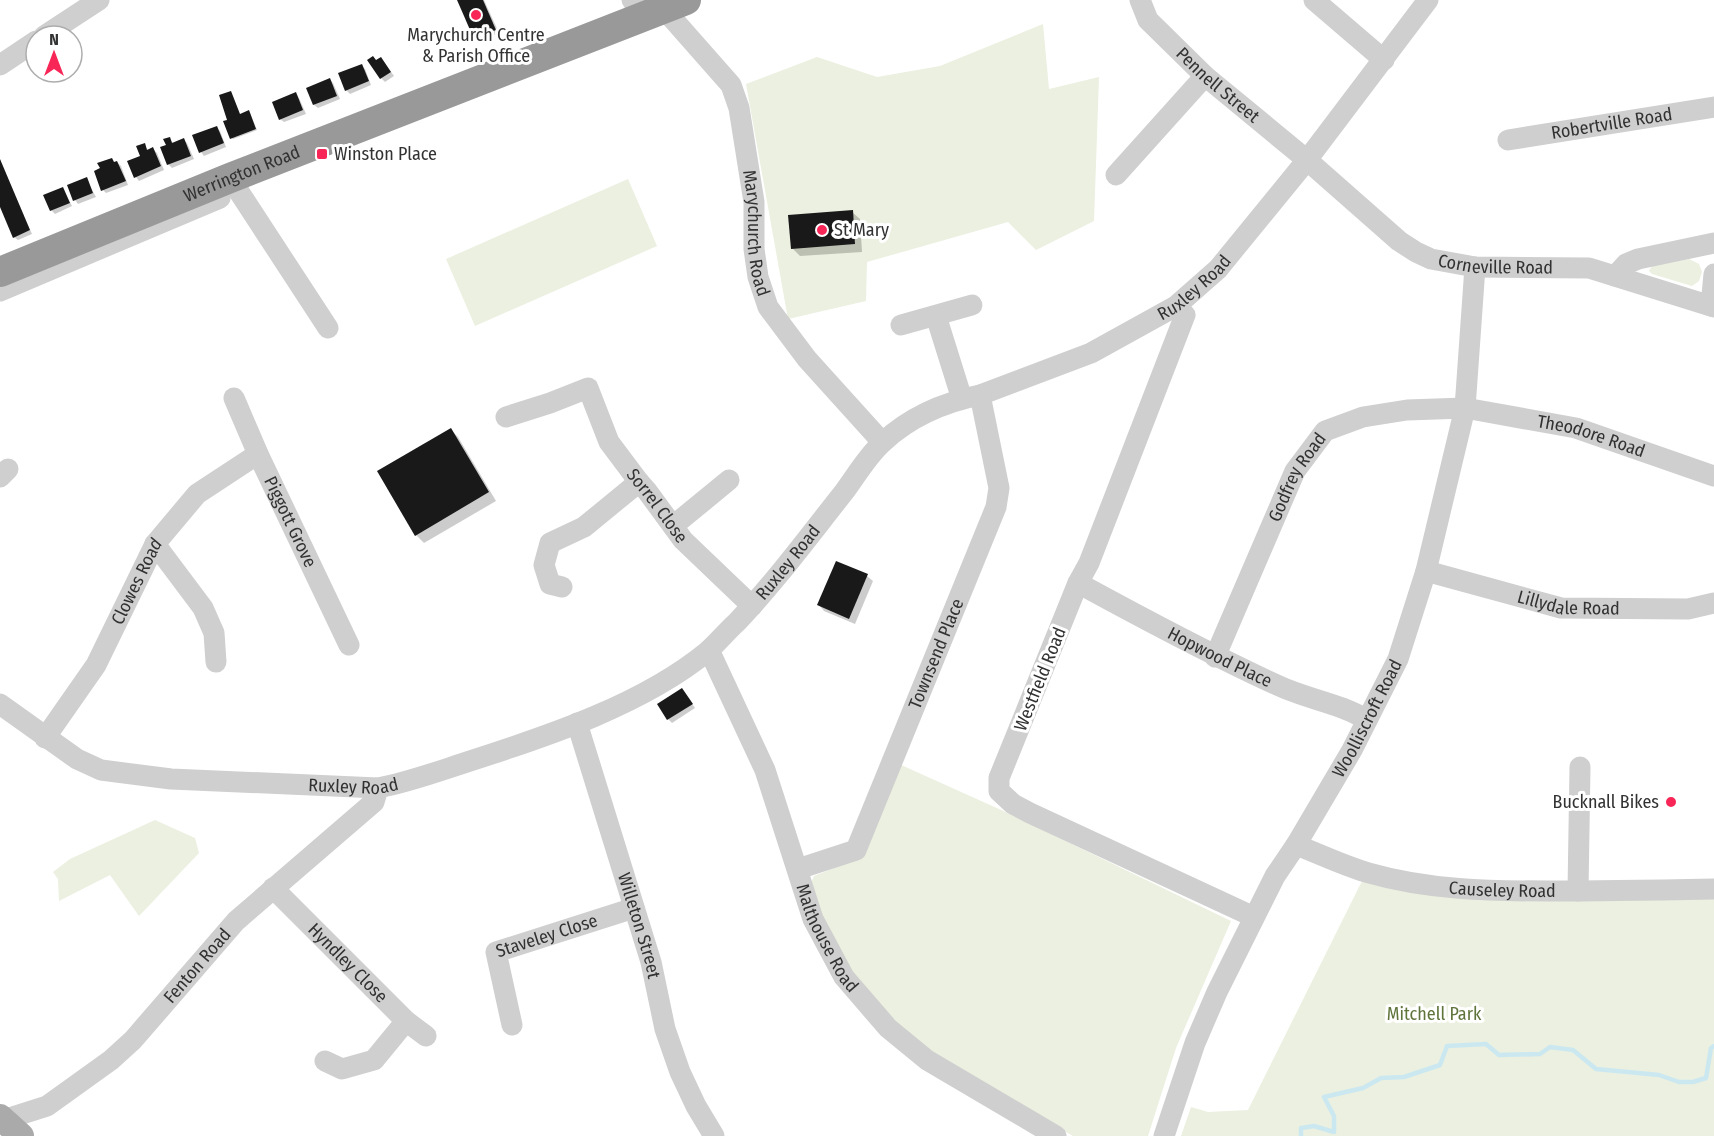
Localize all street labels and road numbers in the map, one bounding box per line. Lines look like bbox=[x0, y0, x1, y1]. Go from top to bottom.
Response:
street label: Pennell Street bbox=[1171, 43, 1264, 127]
street label: Robertville Road bbox=[1550, 103, 1674, 144]
street label: Werrington Road bbox=[180, 141, 303, 207]
street label: Marychurch Road bbox=[738, 168, 775, 299]
street label: Corneville Road bbox=[1436, 249, 1553, 279]
street label: Ruxley Road bbox=[1154, 251, 1236, 325]
street label: Theodore Road bbox=[1536, 410, 1648, 462]
street label: Godfrey Road bbox=[1264, 428, 1331, 525]
street label: Sorrel Close bbox=[622, 464, 693, 548]
street label: Piggott Grove bbox=[259, 473, 321, 571]
street label: Ruxley Road bbox=[751, 520, 825, 604]
street label: Clowes Road bbox=[106, 533, 167, 628]
street label: Lillydale Road bbox=[1515, 586, 1620, 620]
street label: Townsend Place bbox=[904, 595, 968, 712]
street label: Hopwood Place bbox=[1164, 622, 1275, 692]
street label: Westfield Road bbox=[1009, 624, 1071, 734]
street label: Woolliscroft Road bbox=[1327, 656, 1407, 781]
street label: Ruxley Road bbox=[308, 773, 400, 799]
street label: Willeton Street bbox=[613, 870, 665, 981]
street label: Causeley Road bbox=[1448, 877, 1556, 902]
street label: Malthouse Road bbox=[791, 881, 863, 997]
street label: Staveley Close bbox=[493, 909, 600, 962]
street label: Hyndley Close bbox=[304, 919, 392, 1007]
street label: Fenton Road bbox=[159, 924, 236, 1008]

